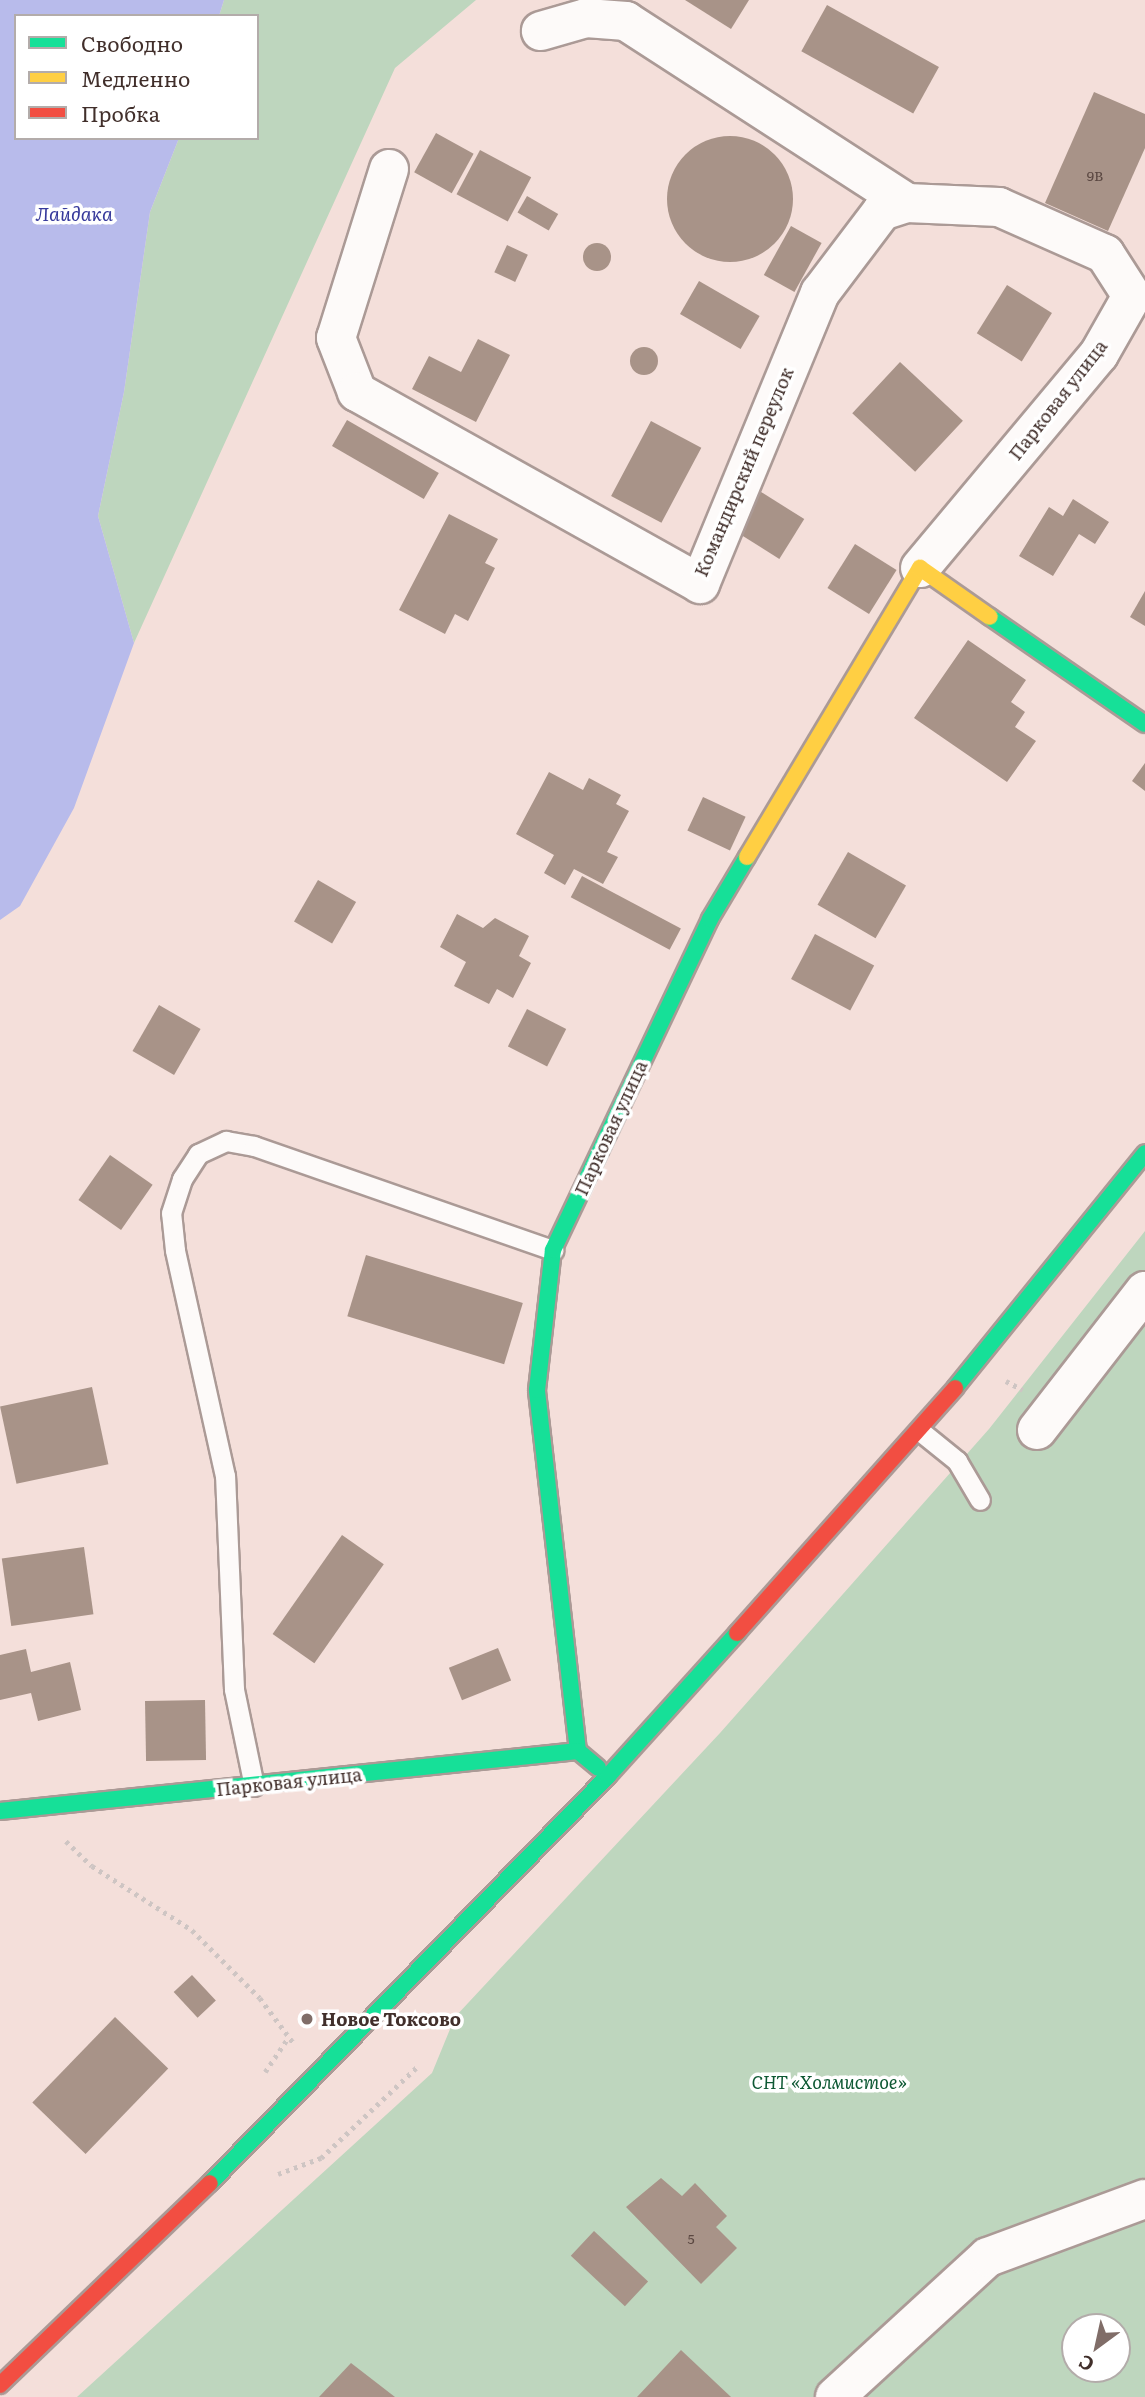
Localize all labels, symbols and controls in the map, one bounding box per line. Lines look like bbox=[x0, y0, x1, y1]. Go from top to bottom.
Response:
legend bbox=[14, 14, 259, 140]
text: Свободно bbox=[81, 27, 183, 58]
text: Медленно bbox=[81, 62, 190, 93]
text: Пробка bbox=[81, 97, 160, 128]
house number: 9В bbox=[1087, 167, 1103, 183]
water label: Лайдака bbox=[35, 203, 113, 225]
street label: Парковая улица bbox=[1004, 336, 1112, 464]
street label: Командирский переулок bbox=[690, 364, 798, 580]
street label: Парковая улица bbox=[570, 1057, 652, 1199]
street label: Парковая улица bbox=[215, 1764, 363, 1800]
place label: Новое Токсово bbox=[321, 2008, 461, 2030]
marker: Новое Токсово bbox=[299, 2011, 315, 2027]
park label: СНТ «Холмистое» bbox=[752, 2071, 906, 2093]
house number: 5 bbox=[687, 2230, 695, 2246]
north arrow bbox=[1061, 2313, 1131, 2383]
text: С bbox=[1072, 2349, 1099, 2379]

